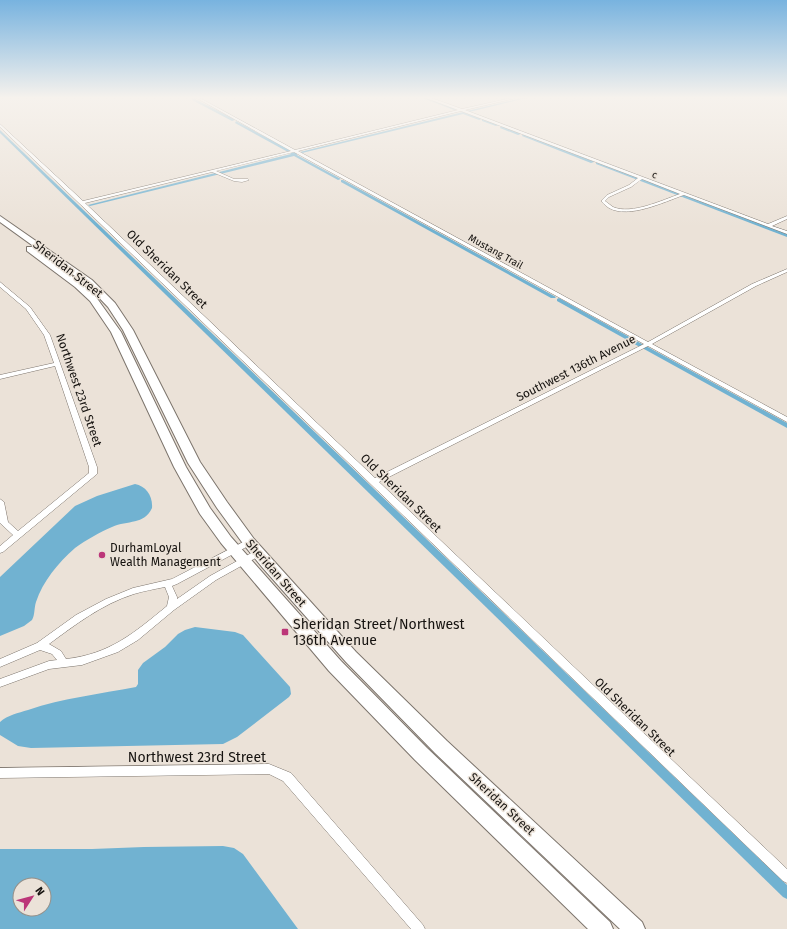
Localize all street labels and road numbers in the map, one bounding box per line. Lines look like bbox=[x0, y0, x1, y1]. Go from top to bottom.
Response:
street label: c bbox=[650, 168, 659, 181]
street label: Old Sheridan Street bbox=[124, 227, 211, 312]
street label: Mustang Trail bbox=[466, 232, 525, 272]
street label: Sheridan Street bbox=[30, 237, 106, 301]
street label: Northwest 23rd Street bbox=[53, 332, 105, 449]
street label: Southwest 136th Avenue bbox=[514, 332, 638, 404]
street label: Old Sheridan Street bbox=[358, 451, 445, 536]
street label: Sheridan Street bbox=[243, 536, 309, 610]
street label: Old Sheridan Street bbox=[592, 675, 679, 760]
street label: Northwest 23rd Street bbox=[128, 749, 267, 766]
street label: Sheridan Street bbox=[466, 770, 538, 838]

